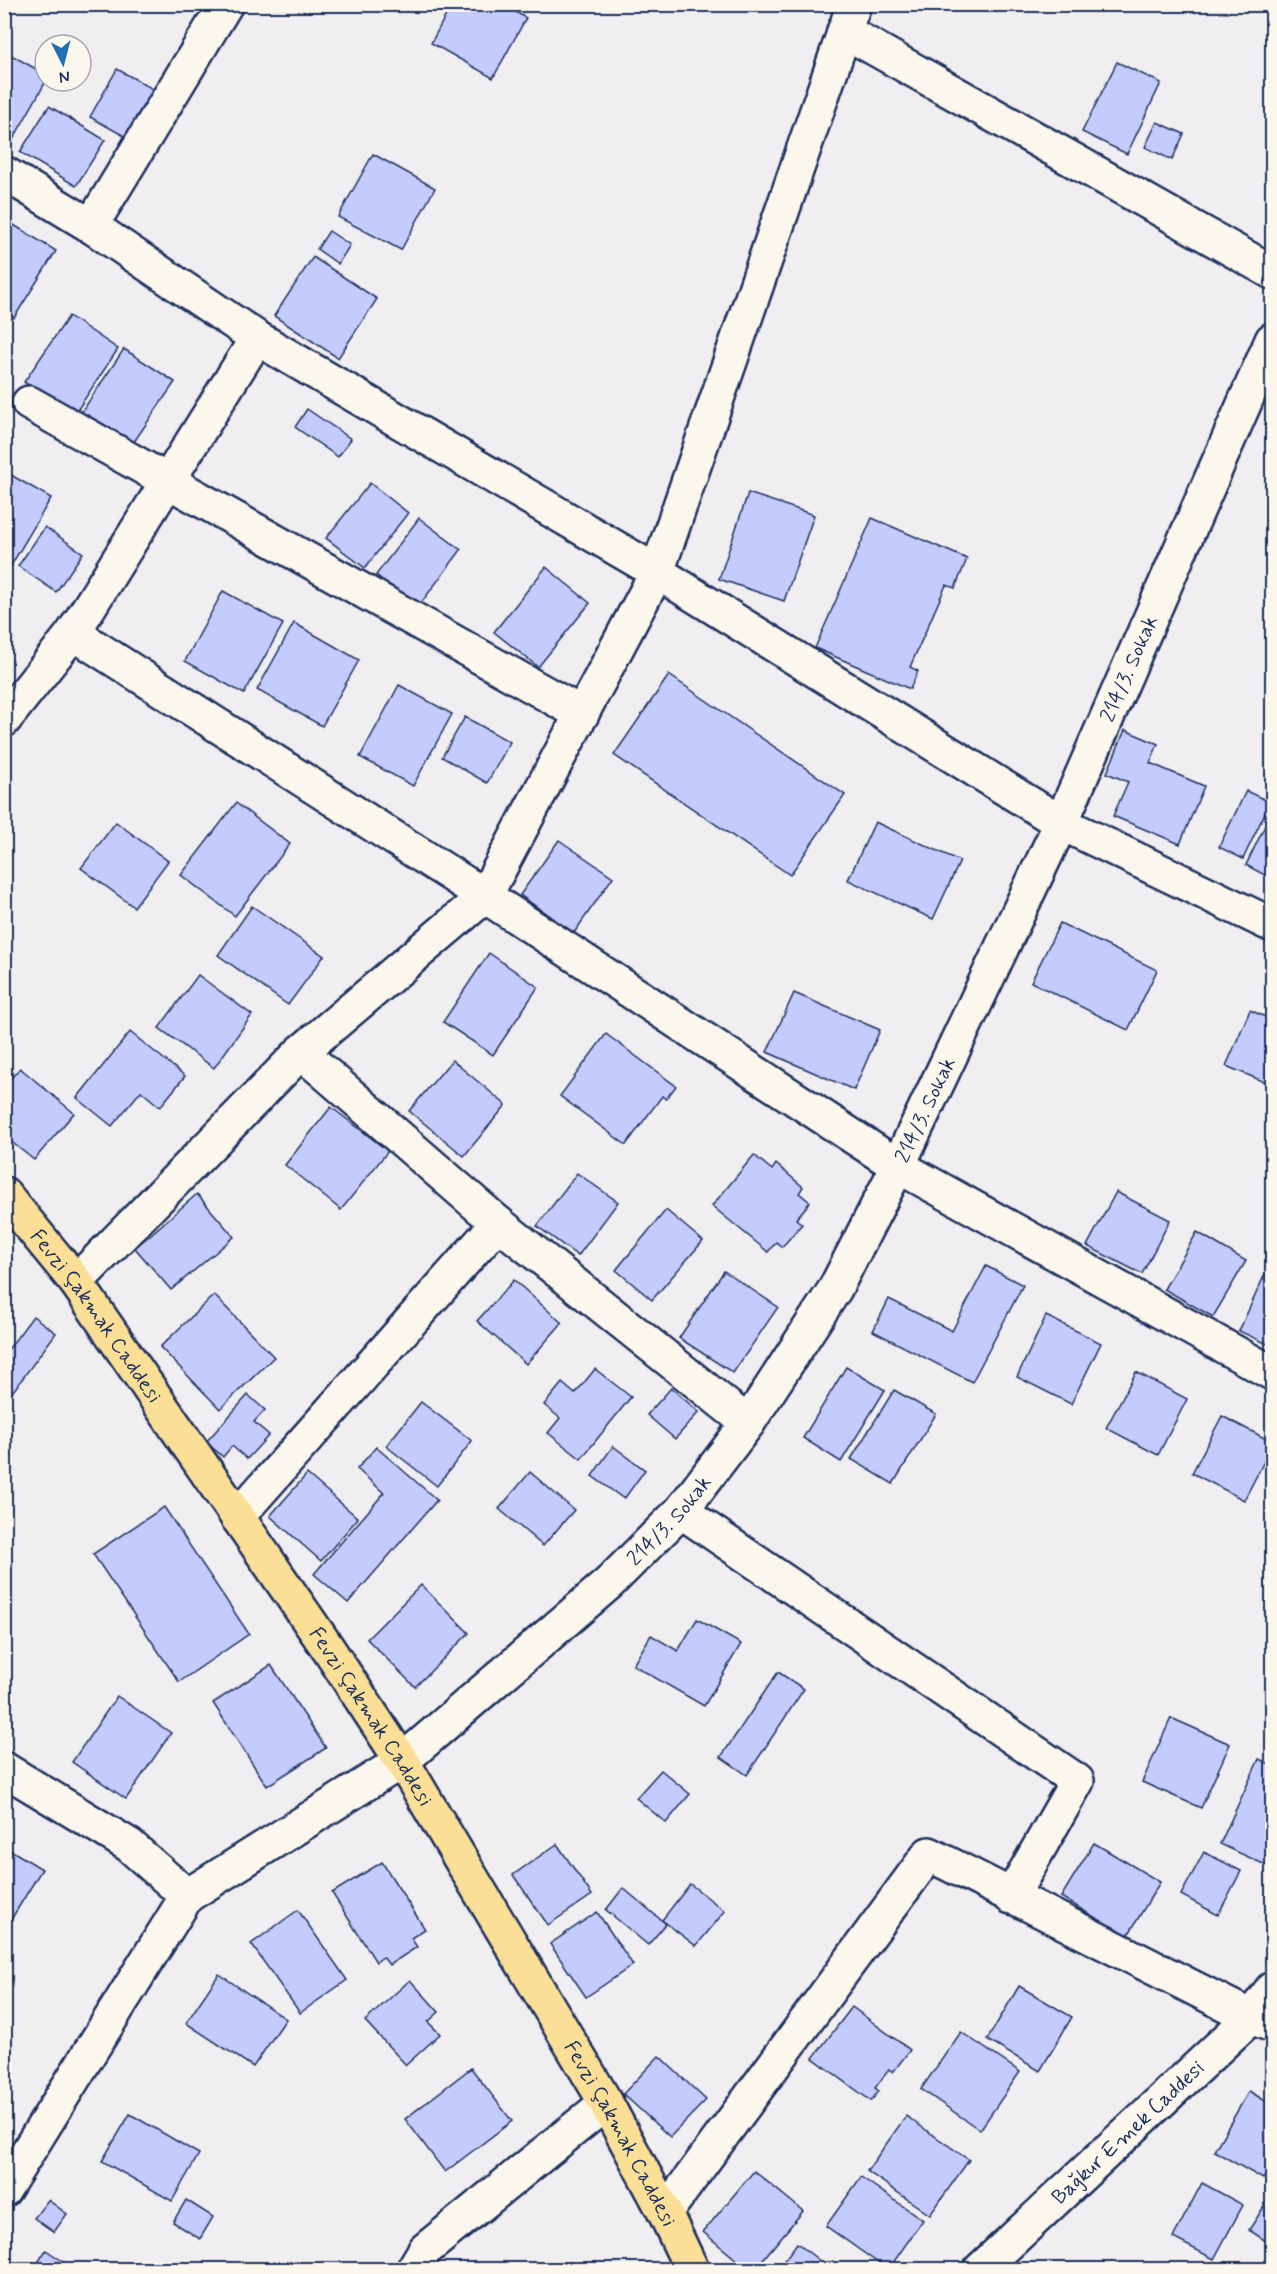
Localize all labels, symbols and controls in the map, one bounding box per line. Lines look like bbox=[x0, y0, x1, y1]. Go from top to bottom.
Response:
north arrow bbox=[33, 33, 93, 93]
text: N bbox=[58, 65, 71, 87]
street label: 214/3. Sokak bbox=[1094, 611, 1165, 726]
street label: 214/3. Sokak bbox=[889, 1053, 963, 1167]
street label: Fevzi Çakmak Caddesi bbox=[23, 1223, 168, 1409]
street label: 214/3. Sokak bbox=[621, 1470, 718, 1572]
street label: Fevzi Çakmak Caddesi bbox=[302, 1622, 439, 1812]
street label: Fevzi Çakmak Caddesi bbox=[557, 2036, 682, 2231]
street label: Bağkur Emek Caddesi bbox=[1046, 2055, 1211, 2211]

